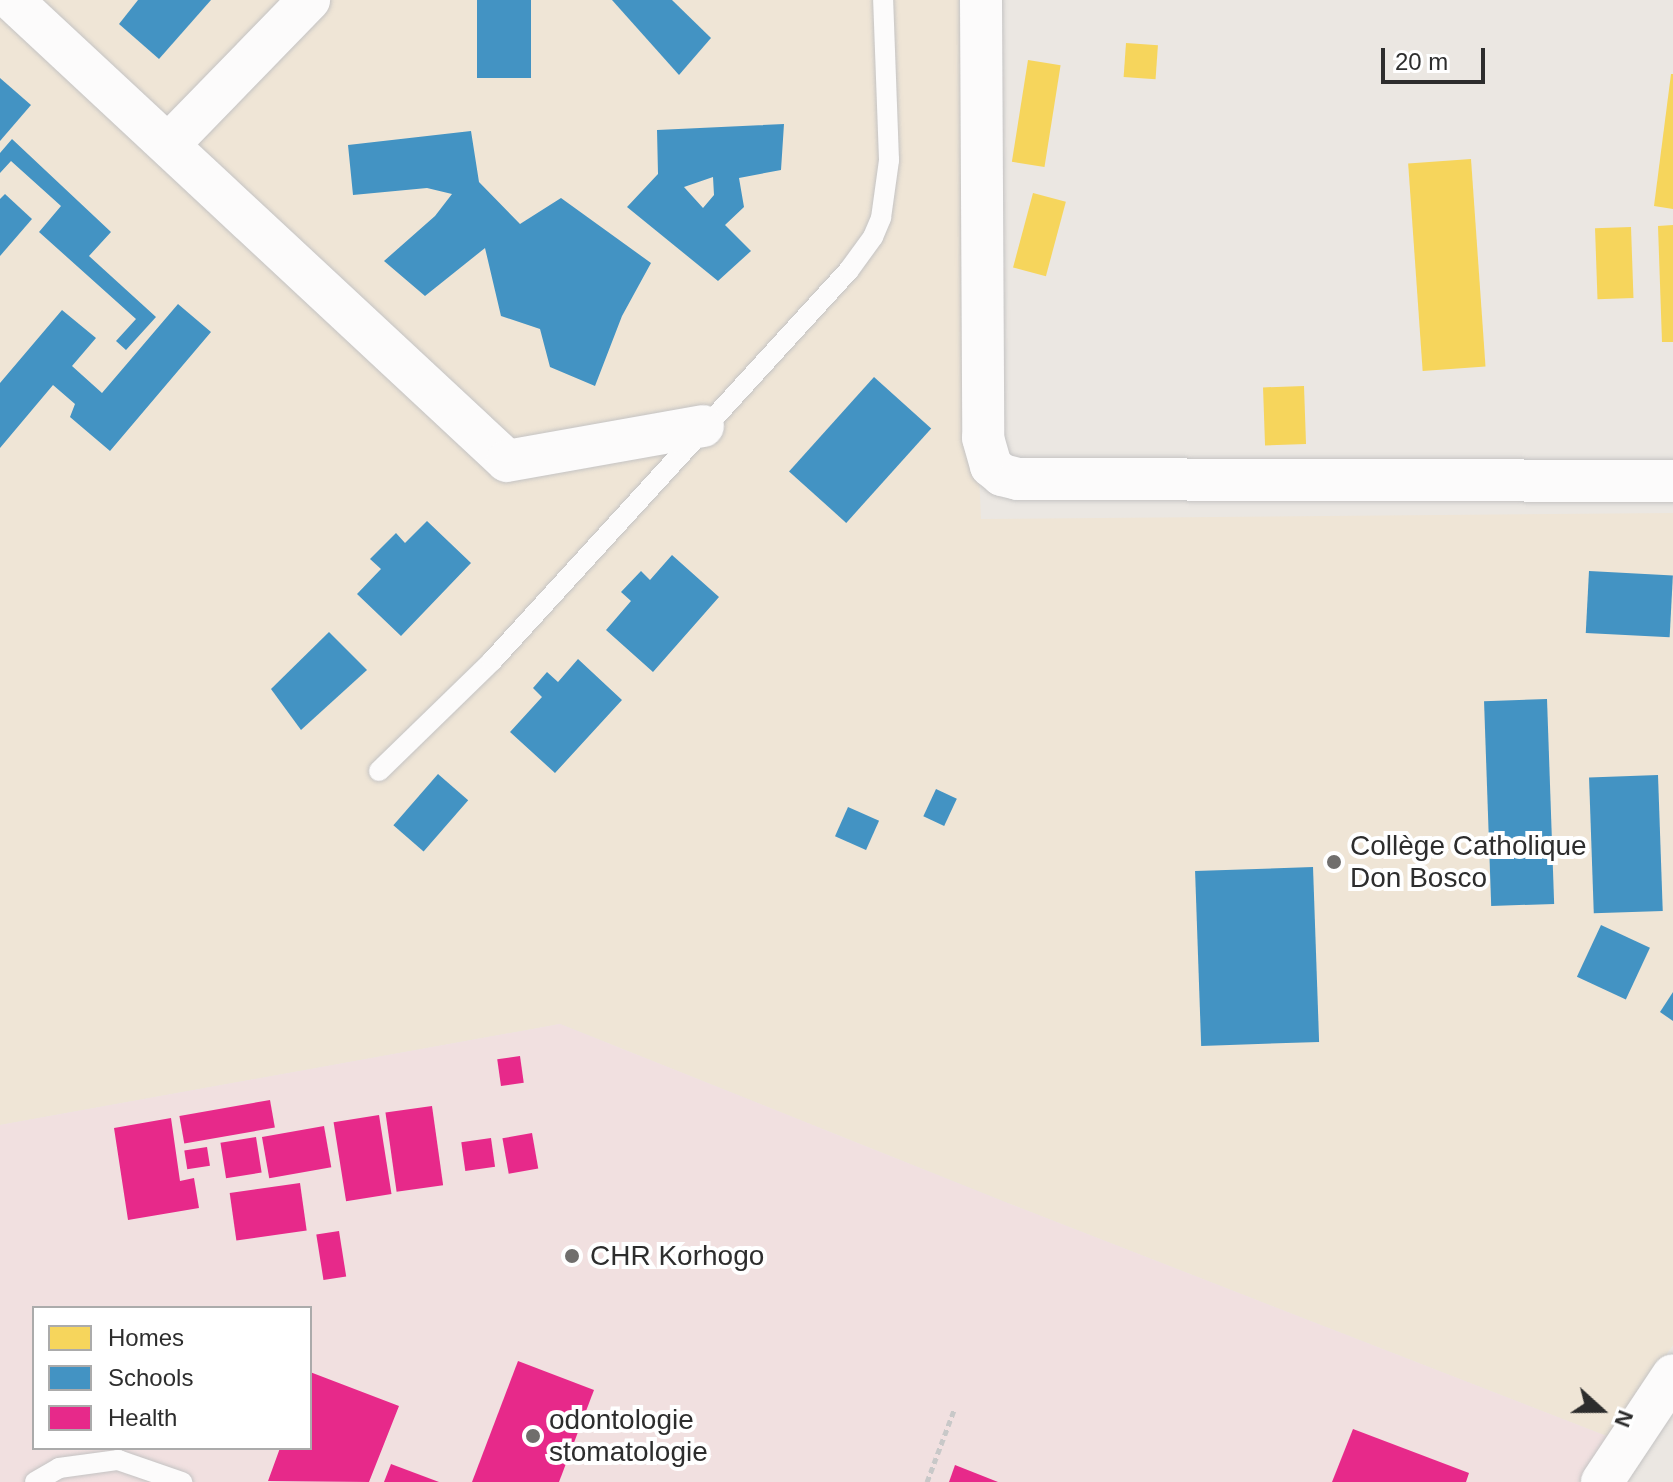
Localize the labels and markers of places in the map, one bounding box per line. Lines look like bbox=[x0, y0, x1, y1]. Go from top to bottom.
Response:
place label: Collège Catholique Don Bosco bbox=[1350, 829, 1587, 895]
marker: Collège Catholique Don Bosco bbox=[1325, 853, 1343, 871]
place label: CHR Korhogo bbox=[590, 1239, 764, 1273]
marker: CHR Korhogo bbox=[561, 1245, 583, 1267]
place label: odontologie stomatologie bbox=[549, 1403, 708, 1469]
marker: odontologie stomatologie bbox=[524, 1427, 542, 1445]

